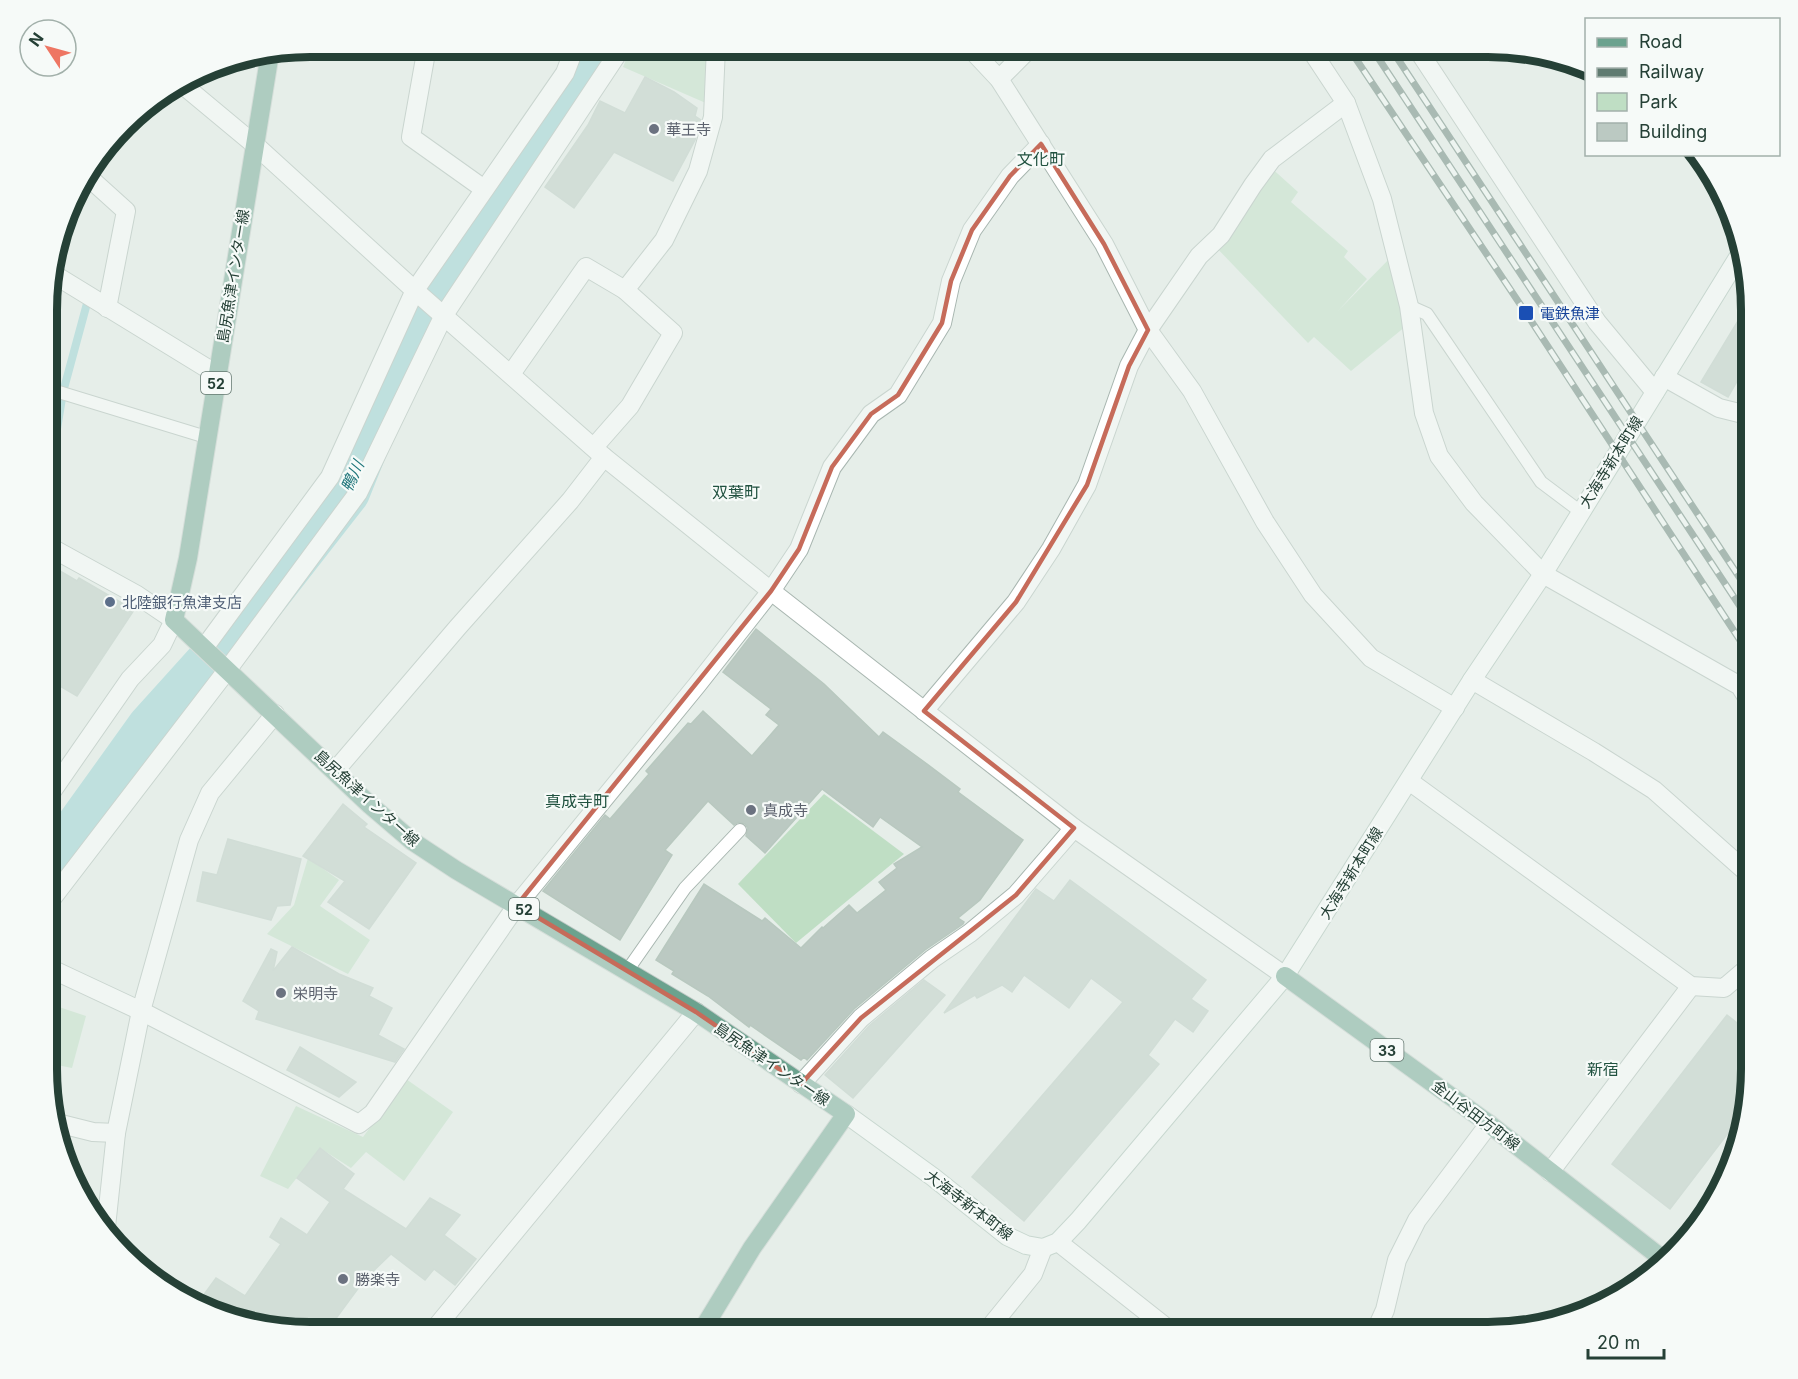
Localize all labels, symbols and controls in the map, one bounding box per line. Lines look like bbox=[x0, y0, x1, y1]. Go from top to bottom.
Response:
north arrow bbox=[18, 18, 78, 78]
legend bbox=[1585, 18, 1780, 156]
text: N bbox=[24, 28, 48, 50]
text: Road bbox=[1639, 31, 1682, 52]
text: Railway bbox=[1639, 61, 1704, 82]
text: Park bbox=[1639, 91, 1678, 112]
place label: 華王寺 bbox=[666, 120, 711, 139]
text: Building bbox=[1639, 121, 1707, 142]
marker: 華王寺 bbox=[647, 122, 661, 136]
district label: 文化町 bbox=[1017, 149, 1065, 169]
street label: 島尻魚津インター線 bbox=[213, 208, 253, 344]
marker: 電鉄魚津 bbox=[1517, 304, 1535, 322]
place label: 電鉄魚津 bbox=[1540, 304, 1600, 323]
road number: 52 bbox=[201, 372, 231, 394]
street label: 大海寺新本町線 bbox=[1575, 412, 1647, 512]
water label: 鴨川 bbox=[336, 455, 369, 495]
district label: 双葉町 bbox=[712, 482, 760, 502]
place label: 北陸銀行魚津支店 bbox=[122, 593, 242, 612]
marker: 北陸銀行魚津支店 bbox=[103, 595, 117, 609]
street label: 島尻魚津インター線 bbox=[310, 746, 424, 850]
district label: 真成寺町 bbox=[545, 791, 609, 811]
place label: 真成寺 bbox=[763, 801, 808, 820]
marker: 真成寺 bbox=[744, 803, 758, 817]
street label: 大海寺新本町線 bbox=[1315, 823, 1387, 923]
road number: 52 bbox=[509, 898, 539, 920]
place label: 栄明寺 bbox=[293, 984, 338, 1003]
marker: 栄明寺 bbox=[274, 986, 288, 1000]
street label: 島尻魚津インター線 bbox=[711, 1018, 833, 1110]
road number: 33 bbox=[1370, 1039, 1404, 1061]
district label: 新宿 bbox=[1587, 1059, 1619, 1079]
street label: 金山谷田方町線 bbox=[1428, 1076, 1524, 1154]
street label: 大海寺新本町線 bbox=[921, 1166, 1017, 1244]
place label: 勝楽寺 bbox=[355, 1270, 400, 1289]
marker: 勝楽寺 bbox=[336, 1272, 350, 1286]
scale bar bbox=[1588, 1322, 1664, 1360]
text: 20 m bbox=[1597, 1332, 1640, 1353]

